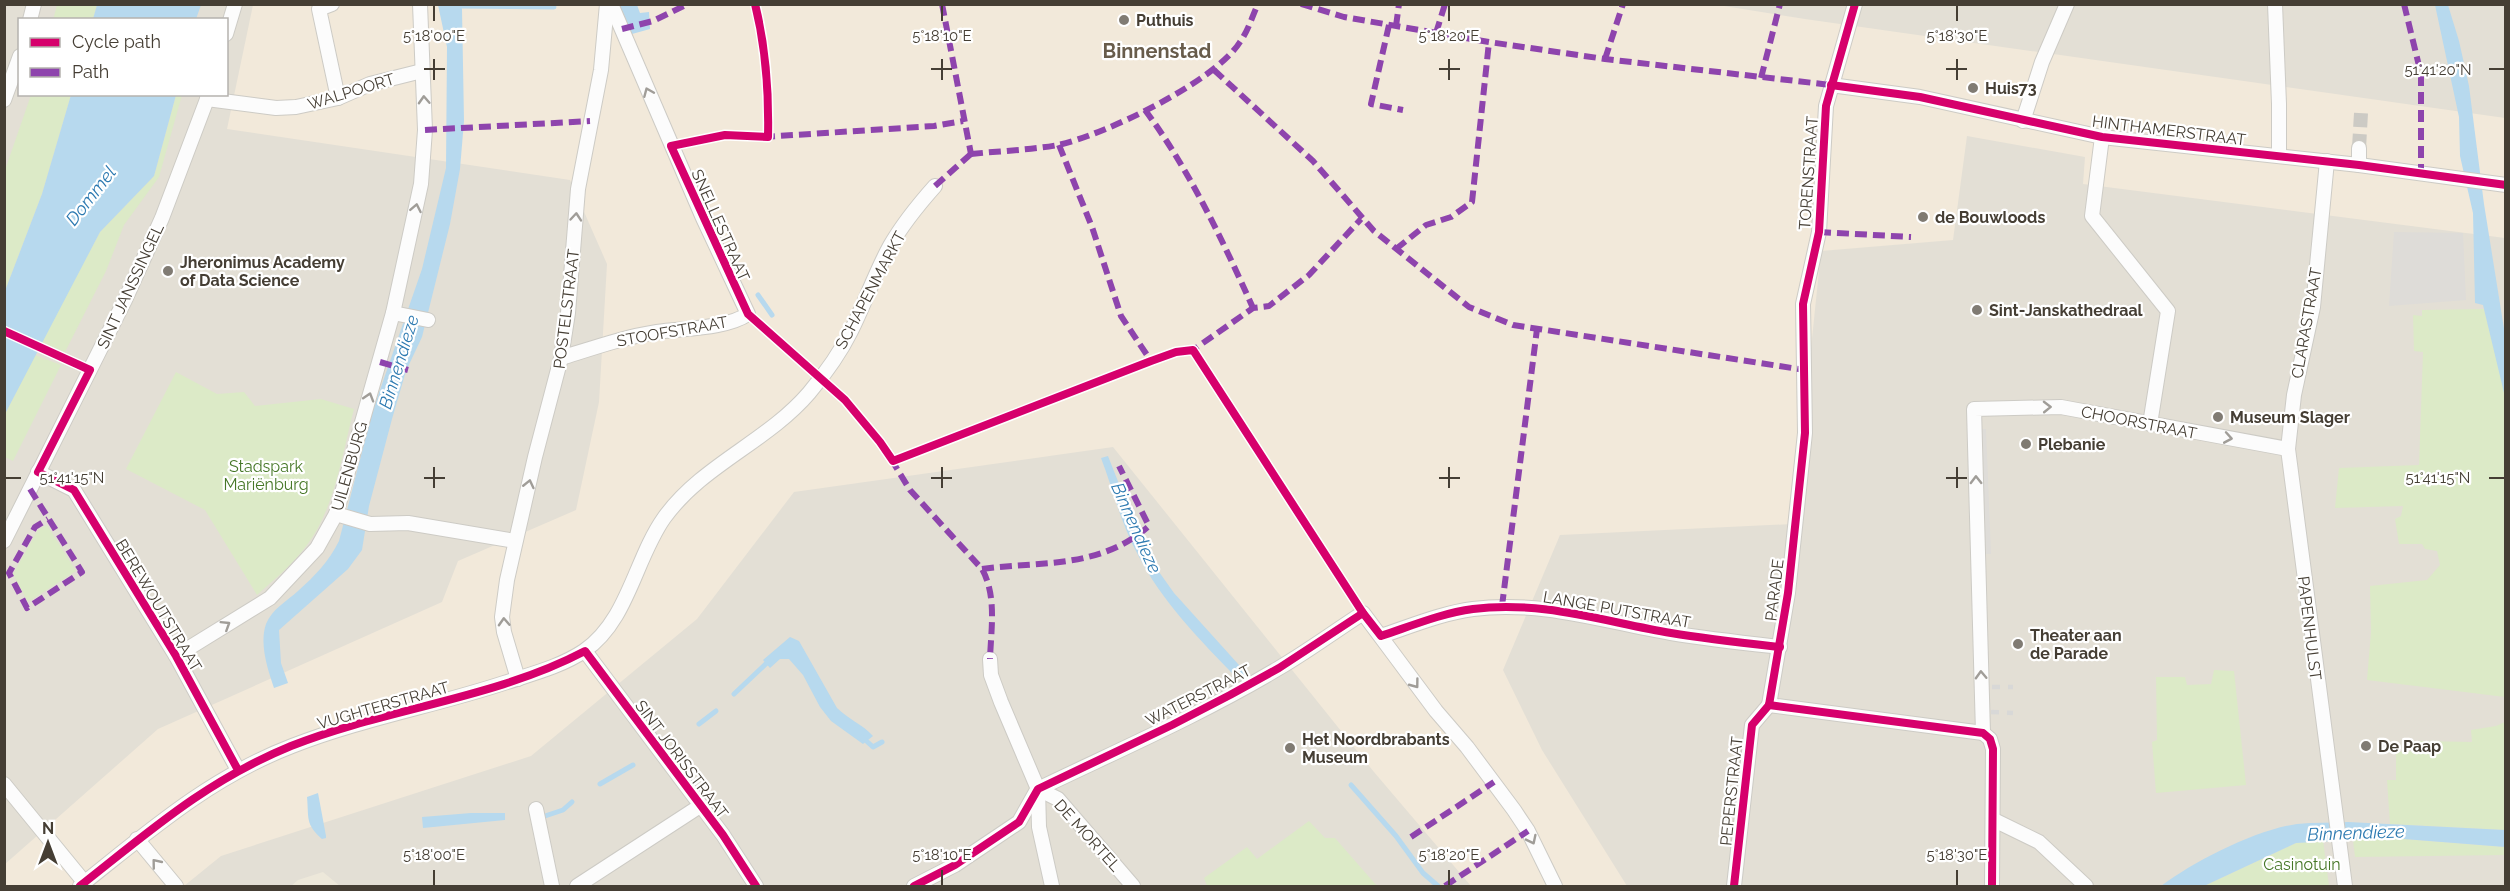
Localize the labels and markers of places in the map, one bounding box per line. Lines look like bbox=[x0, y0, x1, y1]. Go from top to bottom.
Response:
place label: Puthuis bbox=[1136, 11, 1194, 30]
marker: Puthuis bbox=[1117, 13, 1131, 27]
place label: Huis73 bbox=[1985, 79, 2037, 98]
marker: Huis73 bbox=[1966, 81, 1980, 95]
place label: de Bouwloods bbox=[1935, 208, 2045, 227]
marker: de Bouwloods bbox=[1916, 210, 1930, 224]
place label: Jheronimus Academy of Data Science bbox=[180, 253, 345, 290]
marker: Jheronimus Academy of Data Science bbox=[161, 264, 175, 278]
place label: Sint-Janskathedraal bbox=[1989, 301, 2144, 320]
marker: Sint-Janskathedraal bbox=[1970, 303, 1984, 317]
place label: Museum Slager bbox=[2230, 408, 2350, 427]
marker: Museum Slager bbox=[2211, 410, 2225, 424]
place label: Plebanie bbox=[2038, 435, 2106, 454]
marker: Plebanie bbox=[2019, 437, 2033, 451]
place label: Theater aan de Parade bbox=[2030, 626, 2122, 663]
marker: Theater aan de Parade bbox=[2011, 637, 2025, 651]
place label: Het Noordbrabants Museum bbox=[1302, 730, 1450, 767]
place label: De Paap bbox=[2378, 737, 2441, 756]
marker: De Paap bbox=[2359, 739, 2373, 753]
marker: Het Noordbrabants Museum bbox=[1283, 741, 1297, 755]

